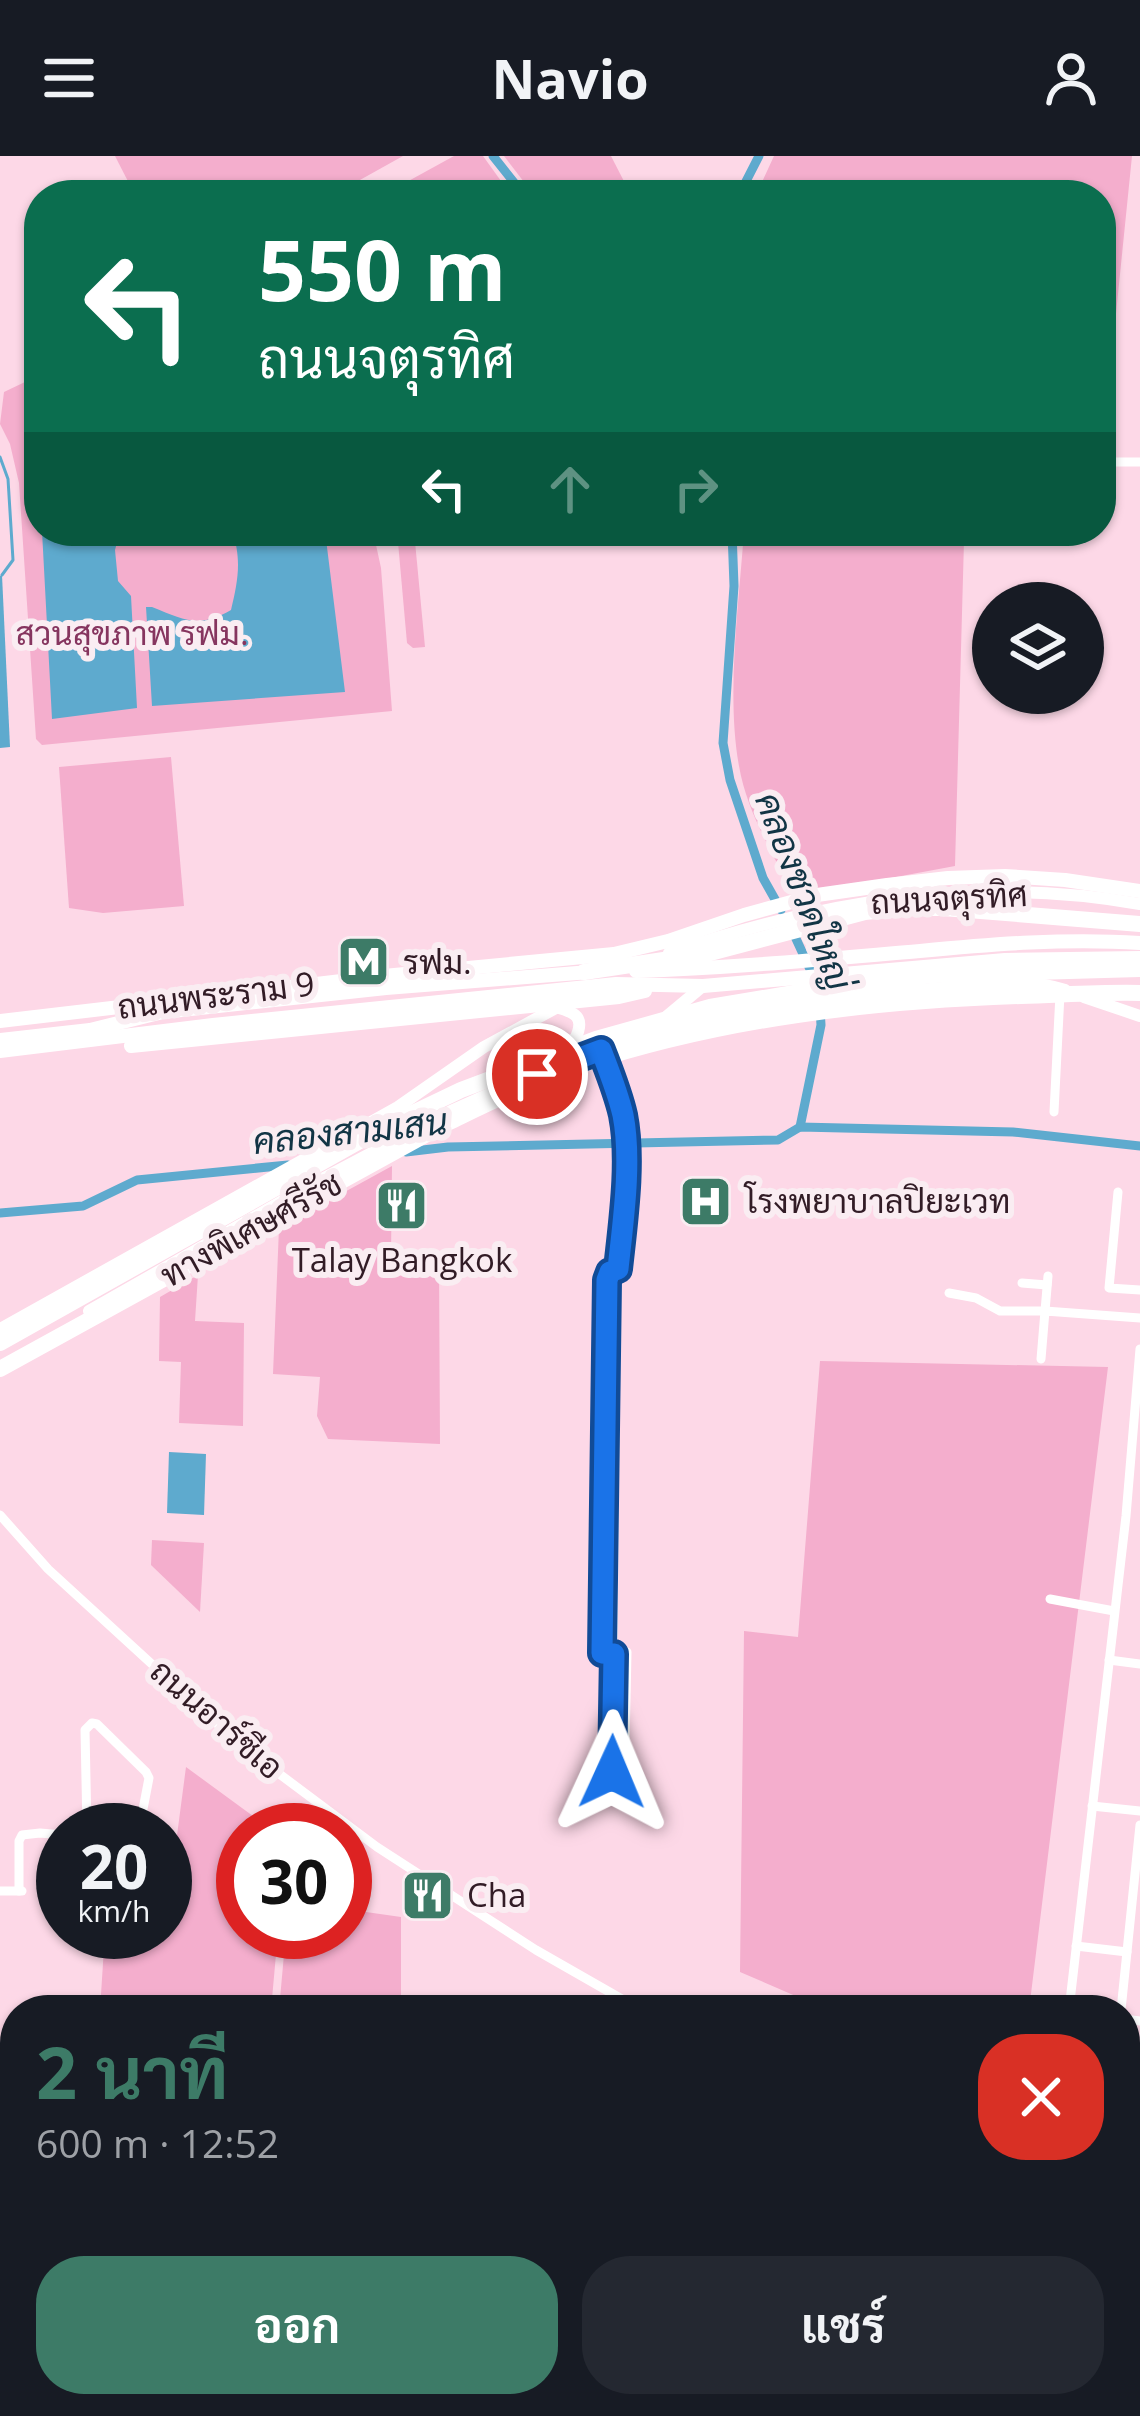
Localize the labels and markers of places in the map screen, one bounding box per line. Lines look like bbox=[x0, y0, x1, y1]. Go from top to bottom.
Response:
metro station icon: รฟม. bbox=[336, 934, 392, 990]
place label: รฟม. bbox=[403, 939, 472, 984]
pin bbox=[486, 1023, 588, 1125]
hospital icon: โรงพยาบาลปิยะเวท bbox=[678, 1173, 734, 1229]
restaurant icon: Talay Bangkok bbox=[374, 1178, 430, 1234]
place label: โรงพยาบาลปิยะเวท bbox=[743, 1178, 1010, 1223]
place label: Talay Bangkok bbox=[292, 1237, 513, 1282]
restaurant icon: Cha bbox=[400, 1867, 456, 1923]
place label: Cha bbox=[467, 1872, 526, 1917]

